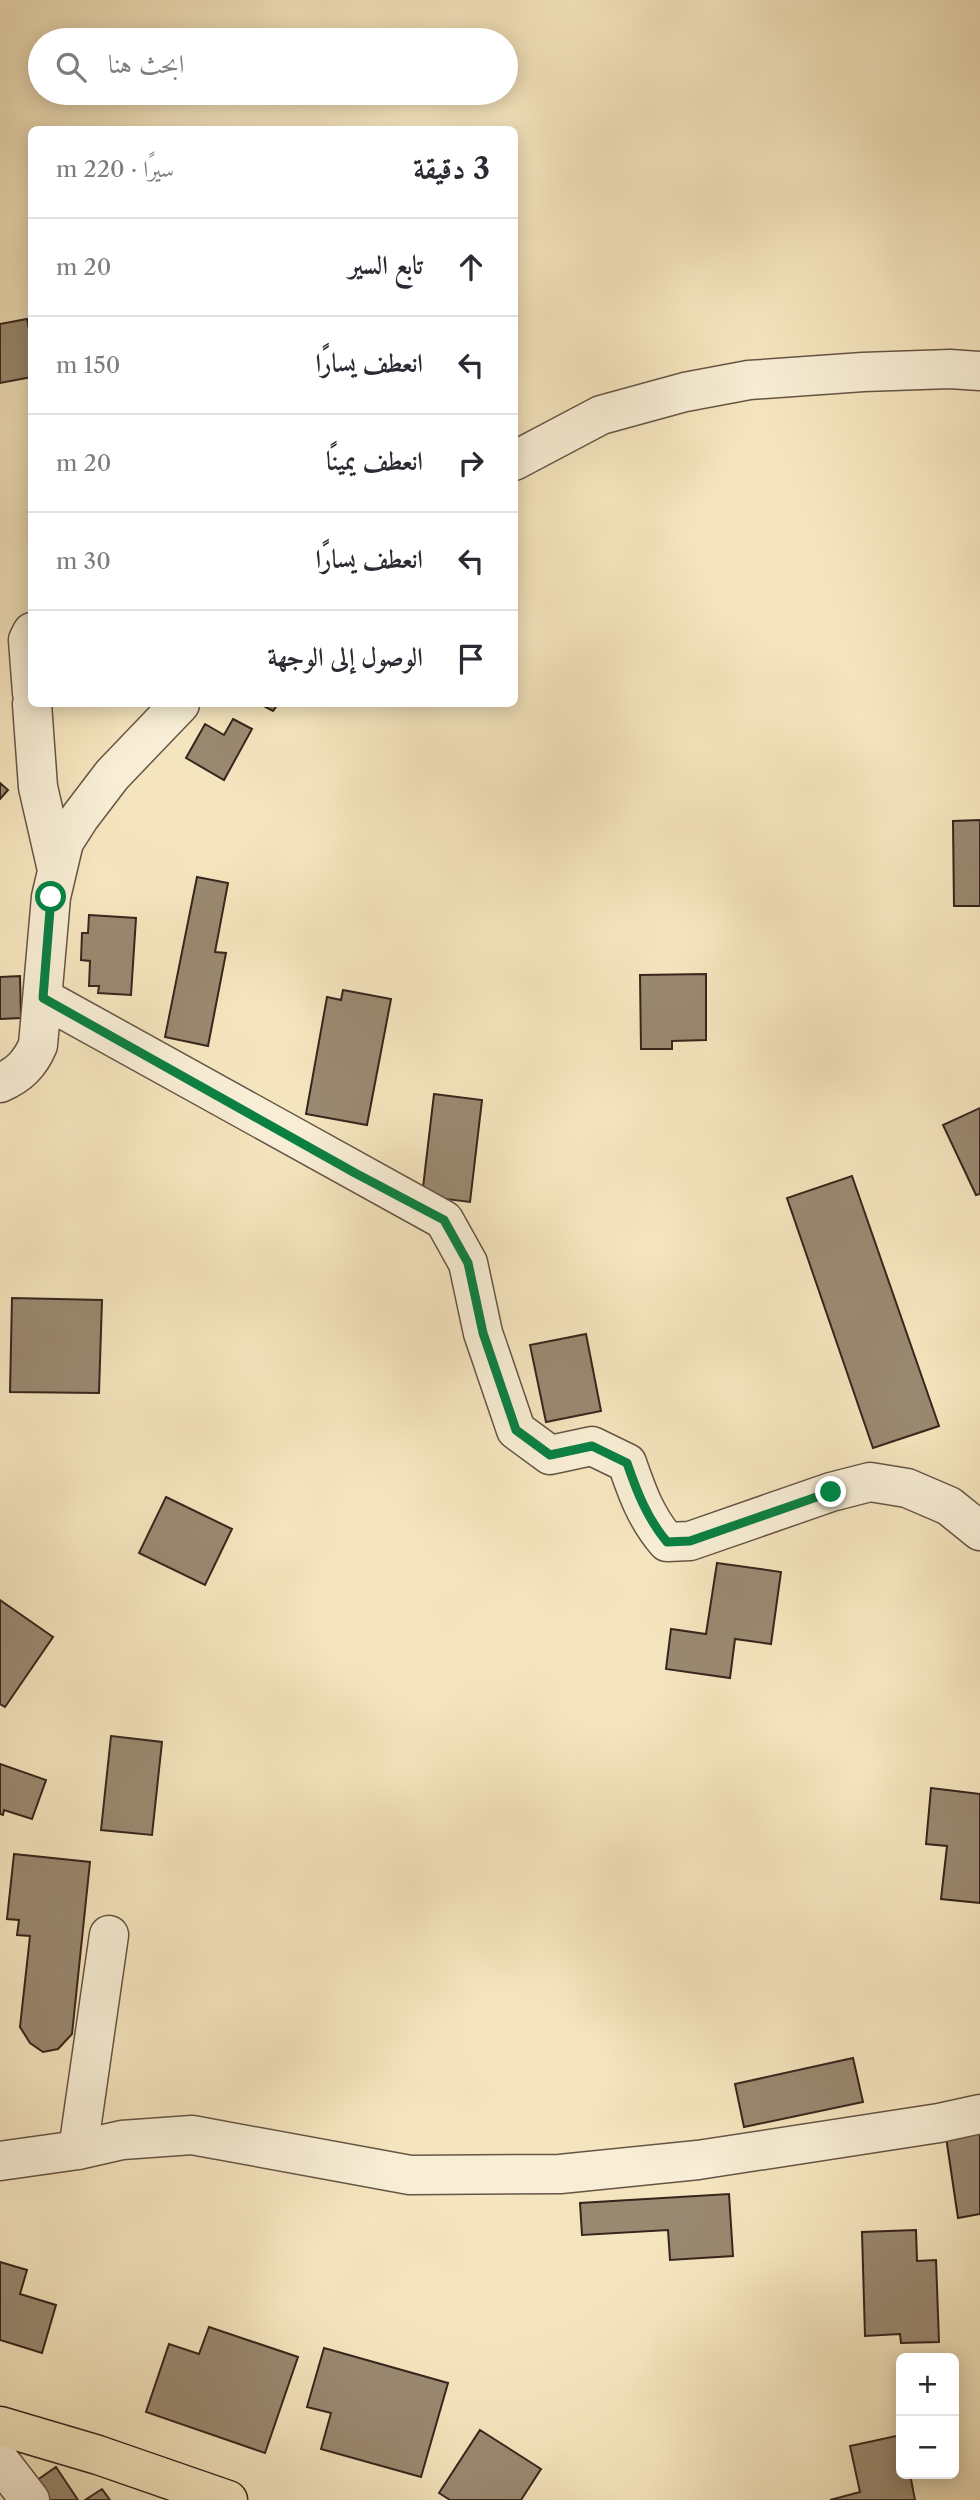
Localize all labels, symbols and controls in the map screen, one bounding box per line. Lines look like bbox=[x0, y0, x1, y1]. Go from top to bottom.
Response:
search box bbox=[28, 28, 518, 105]
icon: search bbox=[52, 48, 90, 86]
text: ابحث هنا bbox=[108, 48, 184, 80]
text: 3 دقيقة bbox=[413, 150, 490, 187]
text: سيرًا · 220 m bbox=[56, 155, 174, 183]
icon: ahead bbox=[452, 248, 490, 286]
text: تابع السير bbox=[349, 249, 423, 281]
text: 20 m bbox=[56, 253, 111, 281]
icon: left bbox=[452, 346, 490, 384]
text: انعطف يسارًا bbox=[315, 347, 423, 379]
text: 150 m bbox=[56, 351, 120, 379]
icon: right bbox=[452, 444, 490, 482]
text: انعطف يمينًا bbox=[326, 445, 423, 477]
text: 20 m bbox=[56, 449, 111, 477]
icon: left bbox=[452, 542, 490, 580]
text: انعطف يسارًا bbox=[315, 543, 423, 575]
text: 30 m bbox=[56, 547, 111, 575]
icon: arrive bbox=[452, 640, 490, 678]
text: الوصول إلى الوجهة bbox=[268, 641, 423, 673]
route start bbox=[35, 881, 66, 912]
route end bbox=[815, 1476, 846, 1507]
map controls bbox=[896, 2353, 959, 2479]
button: + bbox=[896, 2353, 959, 2416]
button: − bbox=[896, 2416, 959, 2479]

